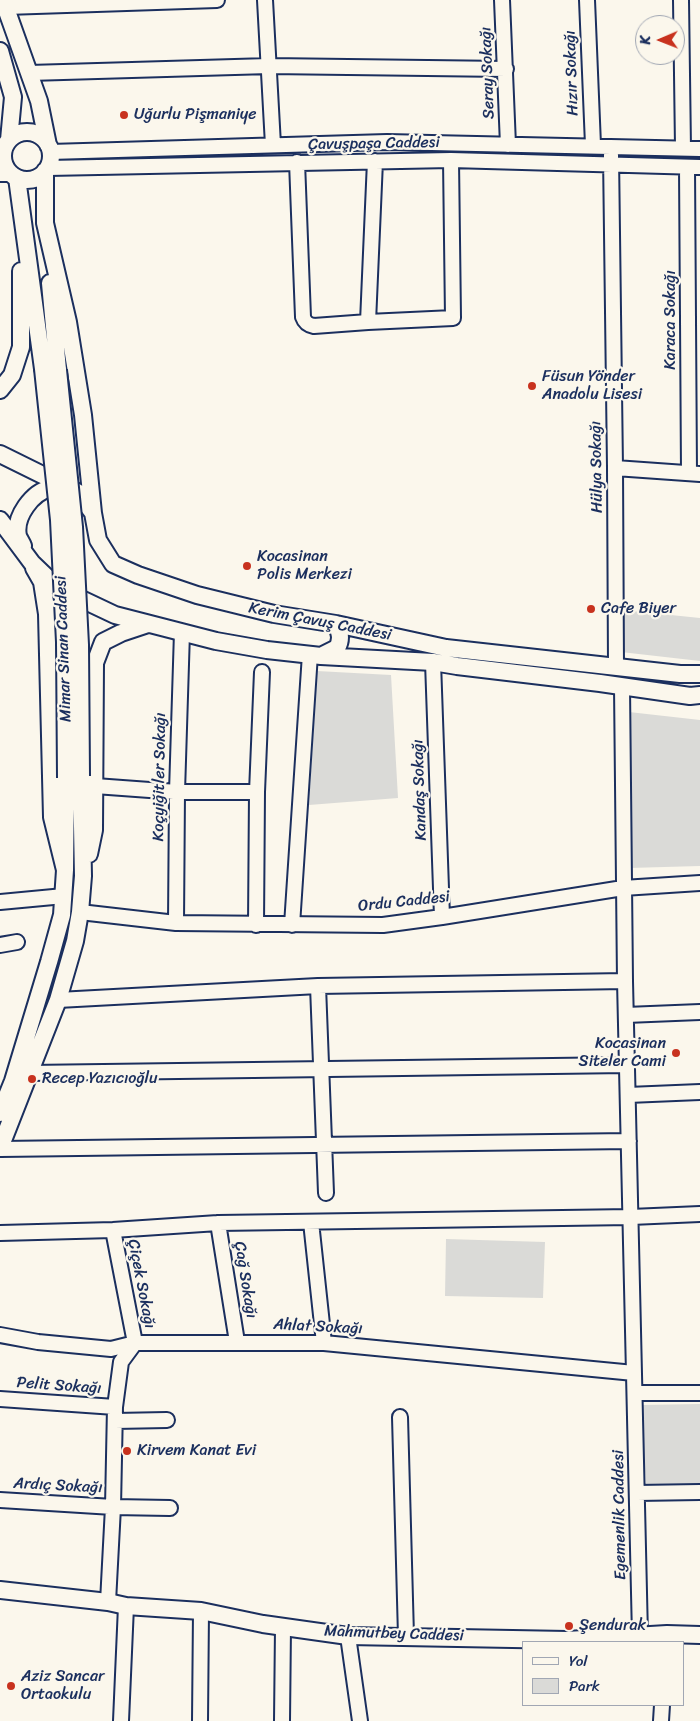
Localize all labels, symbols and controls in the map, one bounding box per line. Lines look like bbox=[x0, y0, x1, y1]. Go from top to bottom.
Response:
north arrow bbox=[635, 15, 685, 65]
street label: Seray Sokağı bbox=[477, 26, 499, 120]
street label: Hızır Sokağı bbox=[561, 30, 583, 116]
text: K bbox=[633, 36, 658, 45]
place label: Uğurlu Pişmaniye bbox=[134, 105, 256, 125]
marker: Uğurlu Pişmaniye bbox=[118, 109, 130, 121]
street label: Çavuşpaşa Caddesi bbox=[308, 133, 440, 155]
street label: Karaca Sokağı bbox=[661, 270, 681, 370]
place label: Füsun Yönder Anadolu Lisesi bbox=[542, 367, 642, 405]
marker: Füsun Yönder Anadolu Lisesi bbox=[526, 380, 538, 392]
street label: Hülya Sokağı bbox=[587, 421, 607, 513]
place label: Kocasinan Polis Merkezi bbox=[257, 547, 352, 585]
marker: Kocasinan Polis Merkezi bbox=[241, 560, 253, 572]
street label: Mimar Sinan Caddesi bbox=[52, 575, 76, 723]
street label: Kerim Çavuş Caddesi bbox=[247, 599, 393, 645]
place label: Cafe Biyer bbox=[601, 599, 676, 619]
marker: Cafe Biyer bbox=[585, 603, 597, 615]
street label: Koçyiğitler Sokağı bbox=[149, 712, 171, 842]
street label: Kandaş Sokağı bbox=[409, 739, 431, 841]
street label: Ordu Caddesi bbox=[357, 888, 451, 916]
place label: Kocasinan Siteler Cami bbox=[579, 1034, 666, 1072]
marker: Kocasinan Siteler Cami bbox=[670, 1047, 682, 1059]
place label: Recep Yazıcıoğlu bbox=[42, 1069, 158, 1089]
marker: Recep Yazıcıoğlu bbox=[26, 1073, 38, 1085]
street label: Çiçek Sokağı bbox=[123, 1238, 159, 1330]
street label: Çağ Sokağı bbox=[229, 1240, 261, 1320]
street label: Ahlat Sokağı bbox=[273, 1315, 363, 1339]
street label: Pelit Sokağı bbox=[16, 1373, 102, 1399]
place label: Kirvem Kanat Evi bbox=[137, 1441, 256, 1461]
marker: Kirvem Kanat Evi bbox=[121, 1445, 133, 1457]
street label: Egemenlik Caddesi bbox=[609, 1450, 631, 1580]
street label: Ardıç Sokağı bbox=[13, 1474, 103, 1498]
place label: Şendurak bbox=[579, 1616, 646, 1636]
marker: Şendurak bbox=[563, 1620, 575, 1632]
street label: Mahmutbey Caddesi bbox=[324, 1622, 464, 1646]
legend bbox=[522, 1641, 685, 1706]
text: Yol bbox=[569, 1648, 588, 1674]
place label: Aziz Sancar Ortaokulu bbox=[21, 1667, 105, 1705]
text: Park bbox=[569, 1673, 600, 1699]
marker: Aziz Sancar Ortaokulu bbox=[5, 1680, 17, 1692]

